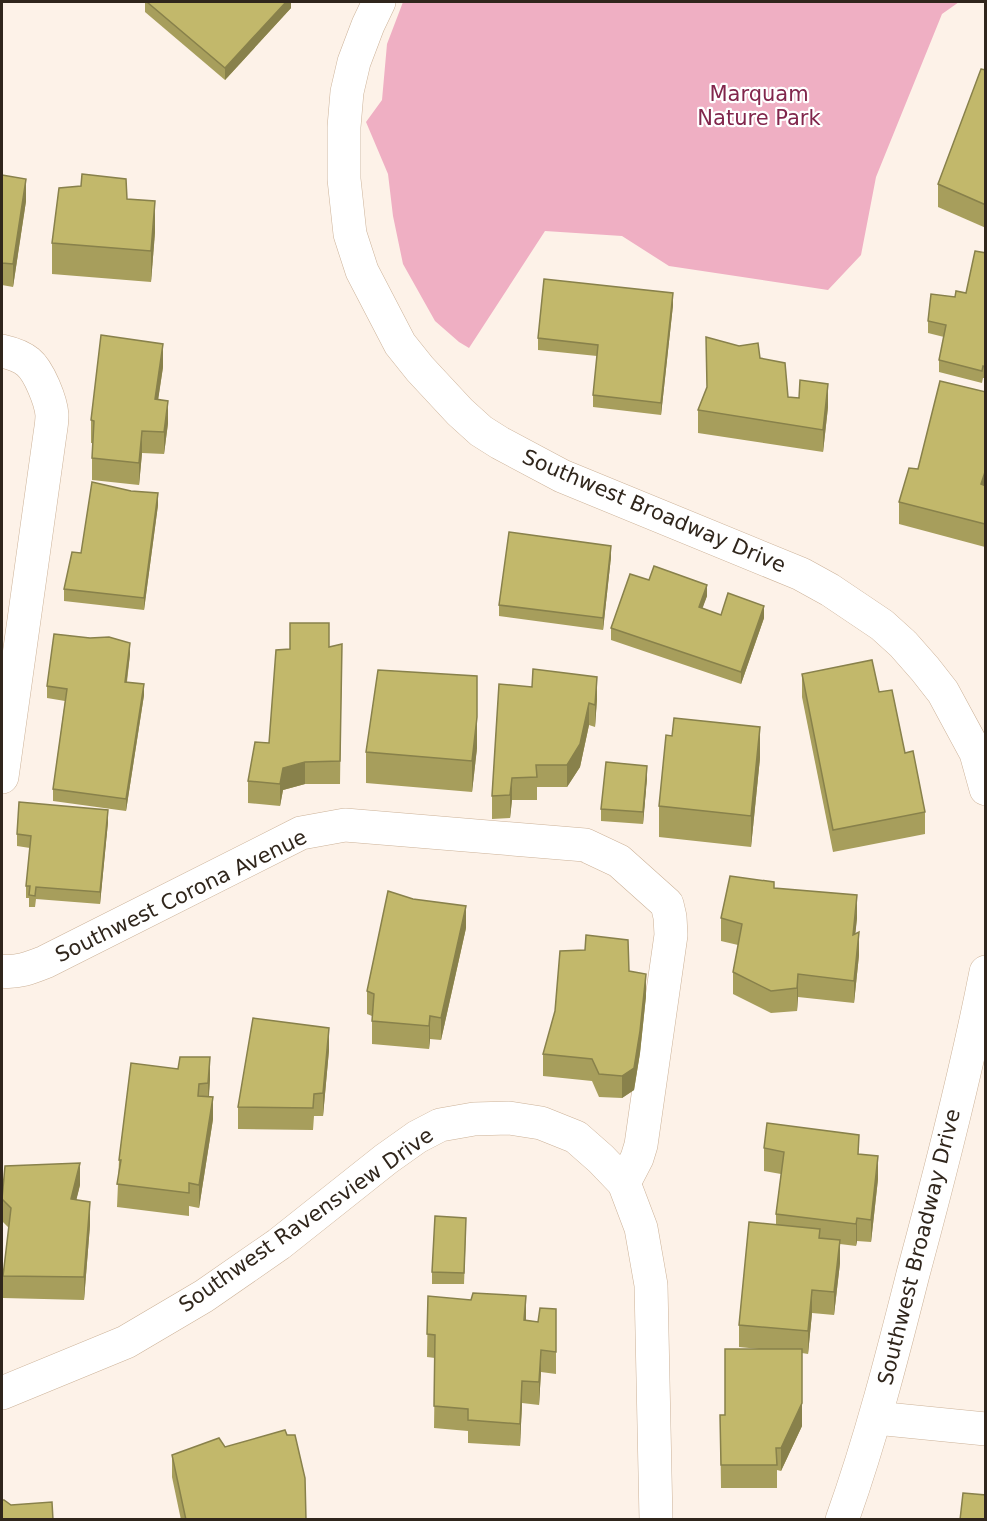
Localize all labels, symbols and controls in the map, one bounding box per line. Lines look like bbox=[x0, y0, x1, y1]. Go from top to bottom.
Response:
park label: Marquam Nature Park bbox=[697, 82, 821, 130]
street label: Southwest Broadway Drive bbox=[519, 445, 789, 577]
street label: Southwest Corona Avenue bbox=[52, 825, 310, 967]
street label: Southwest Broadway Drive bbox=[873, 1106, 965, 1388]
street label: Southwest Ravensview Drive bbox=[174, 1123, 438, 1317]

